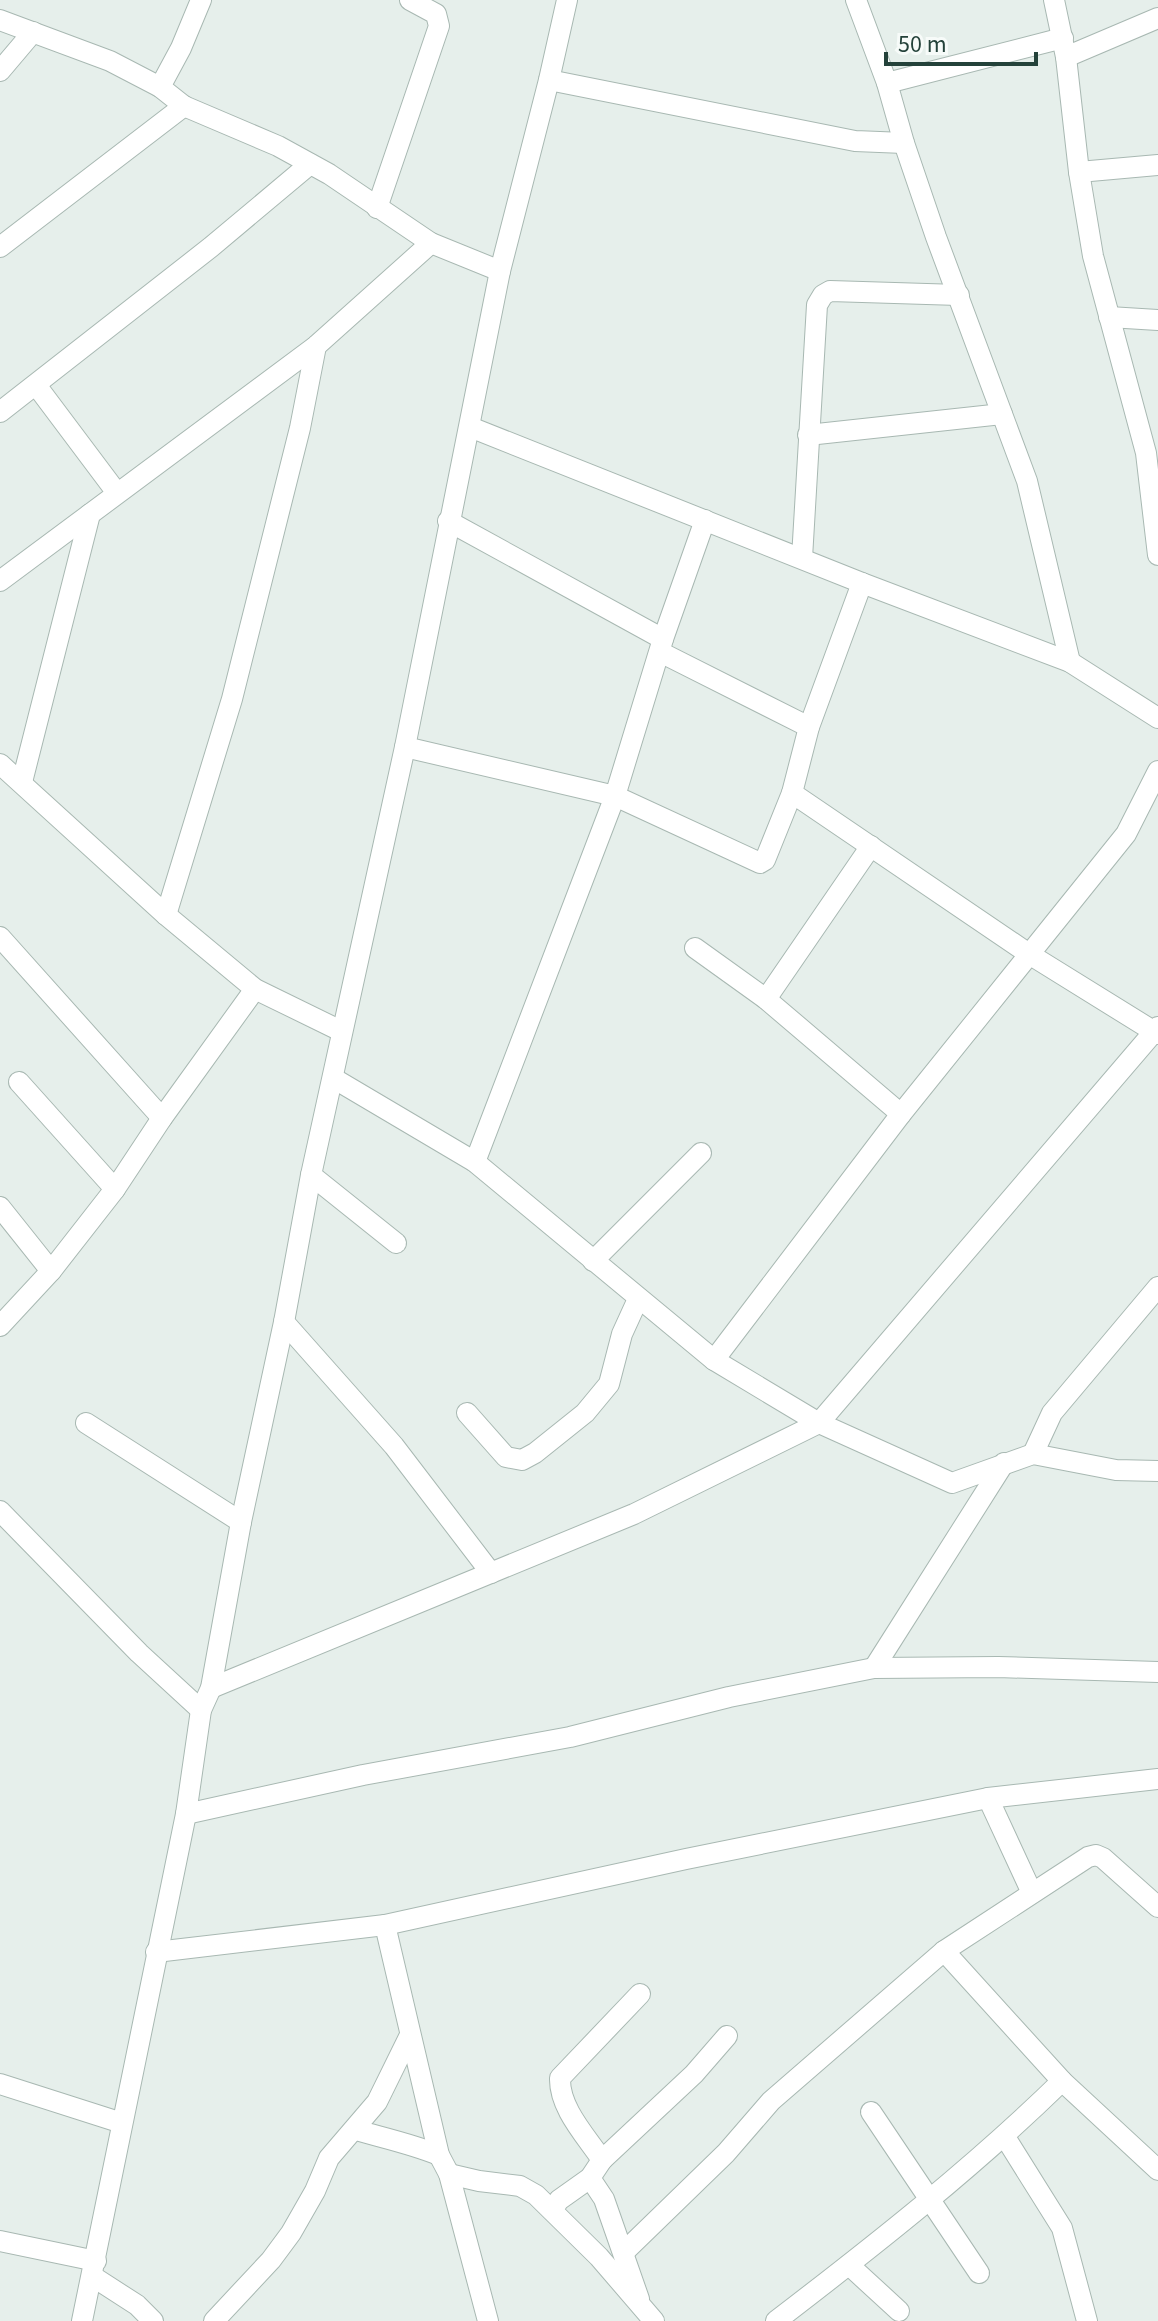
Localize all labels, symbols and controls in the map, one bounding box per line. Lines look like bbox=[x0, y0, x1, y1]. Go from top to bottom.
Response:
scale bar bbox=[886, 16, 1036, 66]
text: 50 m bbox=[898, 27, 947, 62]

